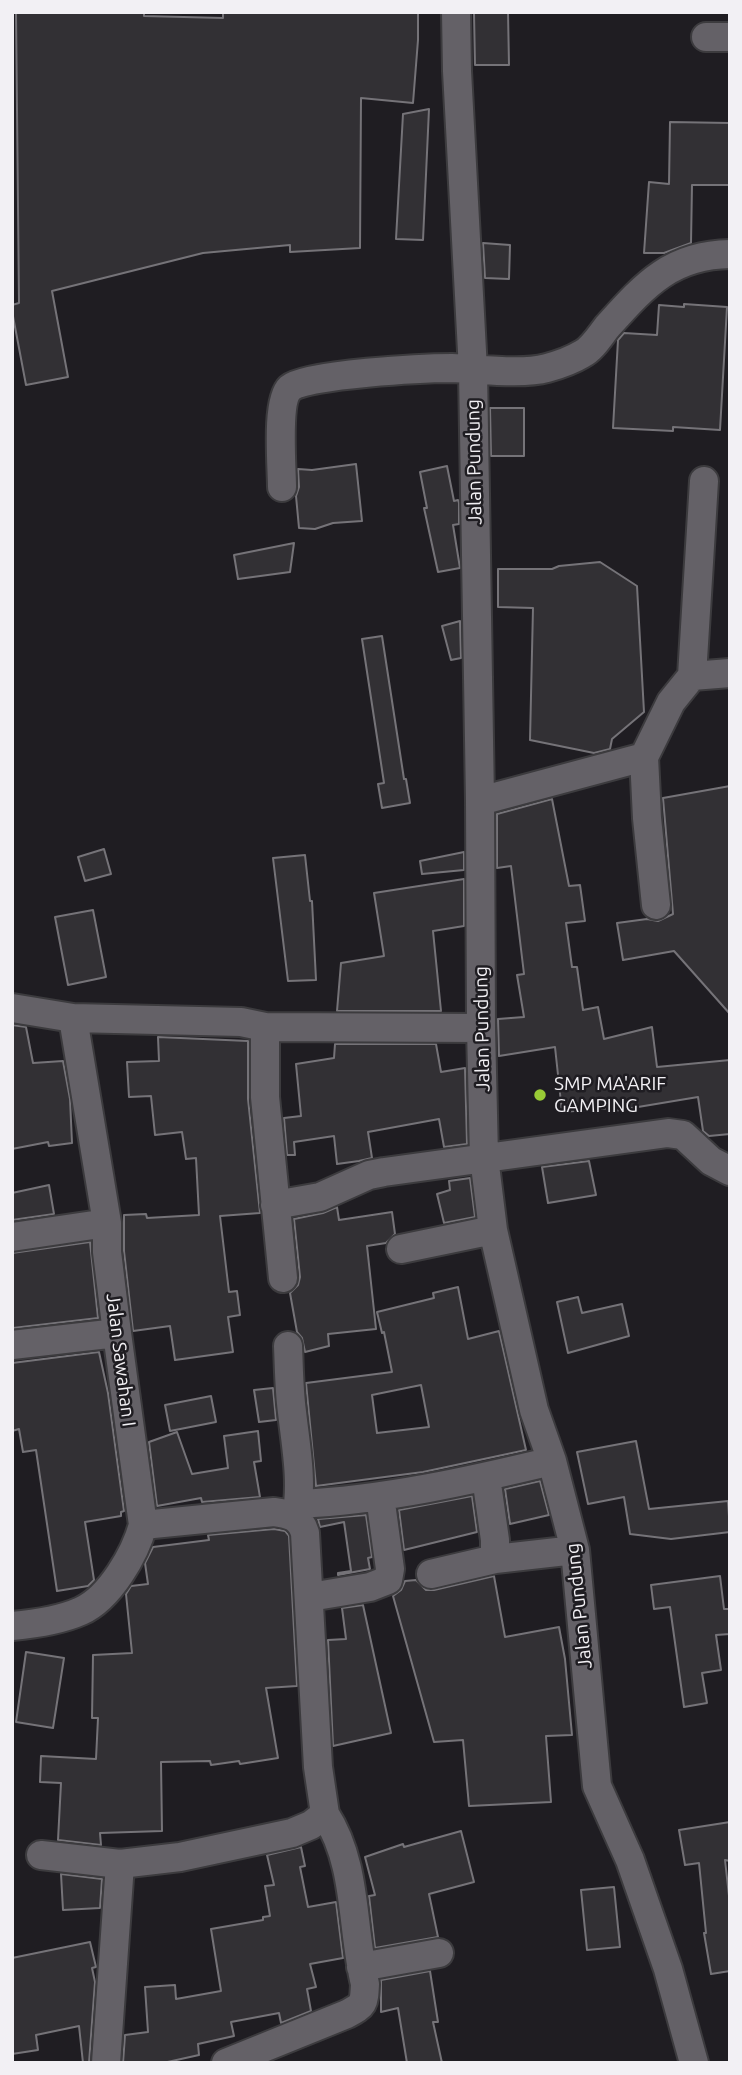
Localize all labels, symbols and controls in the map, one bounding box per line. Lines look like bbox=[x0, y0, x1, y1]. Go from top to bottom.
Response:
street label: Jalan Pundung bbox=[462, 399, 486, 525]
street label: Jalan Pundung bbox=[470, 966, 494, 1092]
place label: SMP MA'ARIF GAMPING bbox=[554, 1073, 666, 1117]
marker: SMP MA'ARIF GAMPING bbox=[532, 1087, 548, 1103]
street label: Jalan Sawahan I bbox=[102, 1292, 140, 1428]
street label: Jalan Pundung bbox=[561, 1542, 597, 1670]

